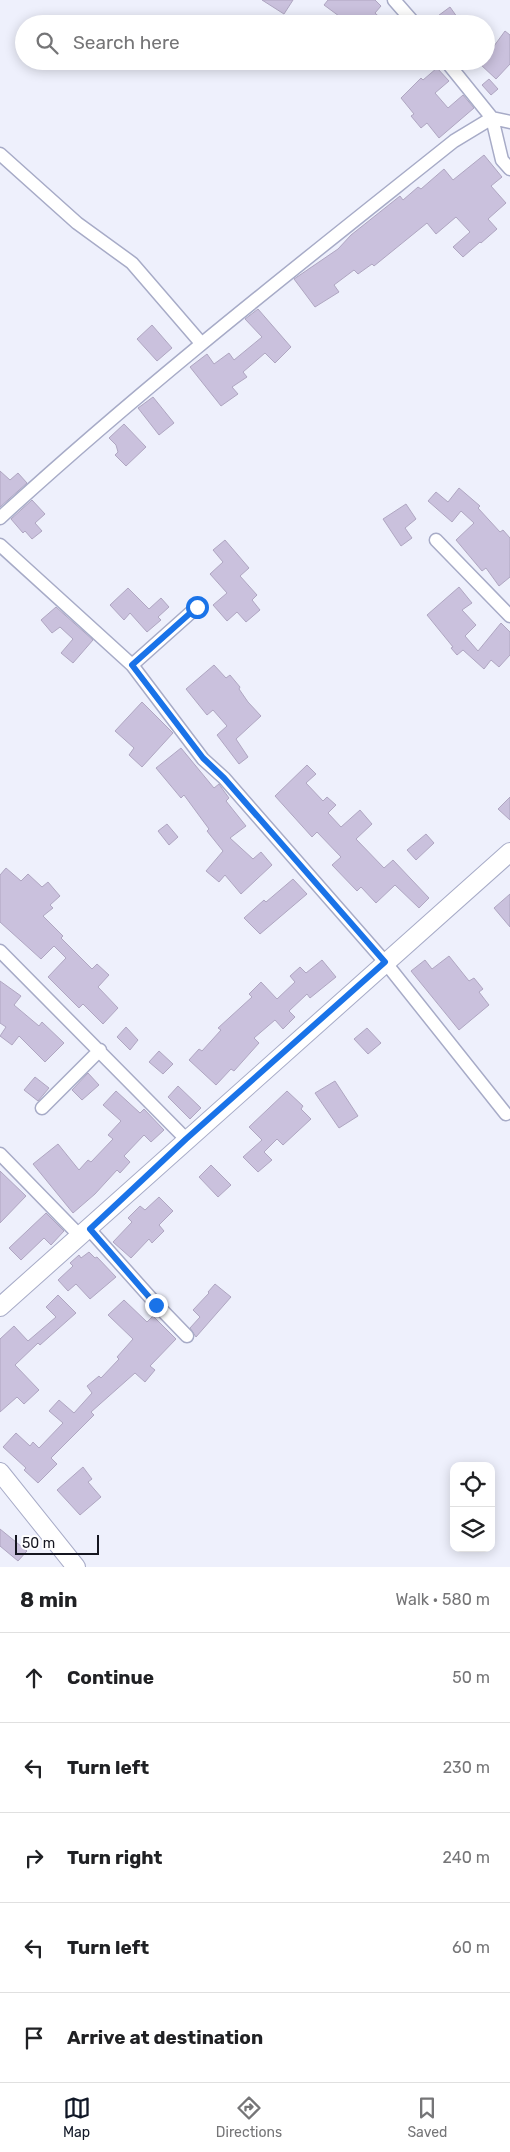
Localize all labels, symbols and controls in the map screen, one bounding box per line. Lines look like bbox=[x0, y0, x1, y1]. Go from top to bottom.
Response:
search box bbox=[15, 15, 495, 70]
icon: search bbox=[33, 29, 61, 57]
text: Search here bbox=[73, 31, 180, 54]
route start bbox=[186, 596, 209, 619]
route end bbox=[145, 1294, 168, 1317]
map controls bbox=[450, 1462, 495, 1552]
button: locate bbox=[450, 1462, 495, 1507]
button: layers bbox=[450, 1507, 495, 1552]
scale bar bbox=[15, 1532, 99, 1555]
text: 50 m bbox=[22, 1535, 55, 1552]
text: 8 min bbox=[20, 1587, 77, 1612]
text: Walk · 580 m bbox=[396, 1590, 490, 1609]
icon: ahead bbox=[20, 1664, 48, 1692]
text: Continue bbox=[67, 1666, 154, 1689]
text: 50 m bbox=[452, 1668, 490, 1687]
icon: left bbox=[20, 1754, 48, 1782]
text: Turn left bbox=[67, 1756, 149, 1779]
text: 230 m bbox=[443, 1758, 490, 1777]
icon: right bbox=[20, 1844, 48, 1872]
text: Turn right bbox=[67, 1846, 162, 1869]
text: 240 m bbox=[443, 1848, 490, 1867]
icon: left bbox=[20, 1934, 48, 1962]
text: Turn left bbox=[67, 1936, 149, 1959]
text: 60 m bbox=[452, 1938, 490, 1957]
icon: arrive bbox=[20, 2024, 48, 2052]
text: Arrive at destination bbox=[67, 2026, 263, 2049]
tab: Map bbox=[63, 2094, 91, 2141]
tab: Directions bbox=[216, 2094, 282, 2141]
tab: Saved bbox=[407, 2094, 447, 2141]

